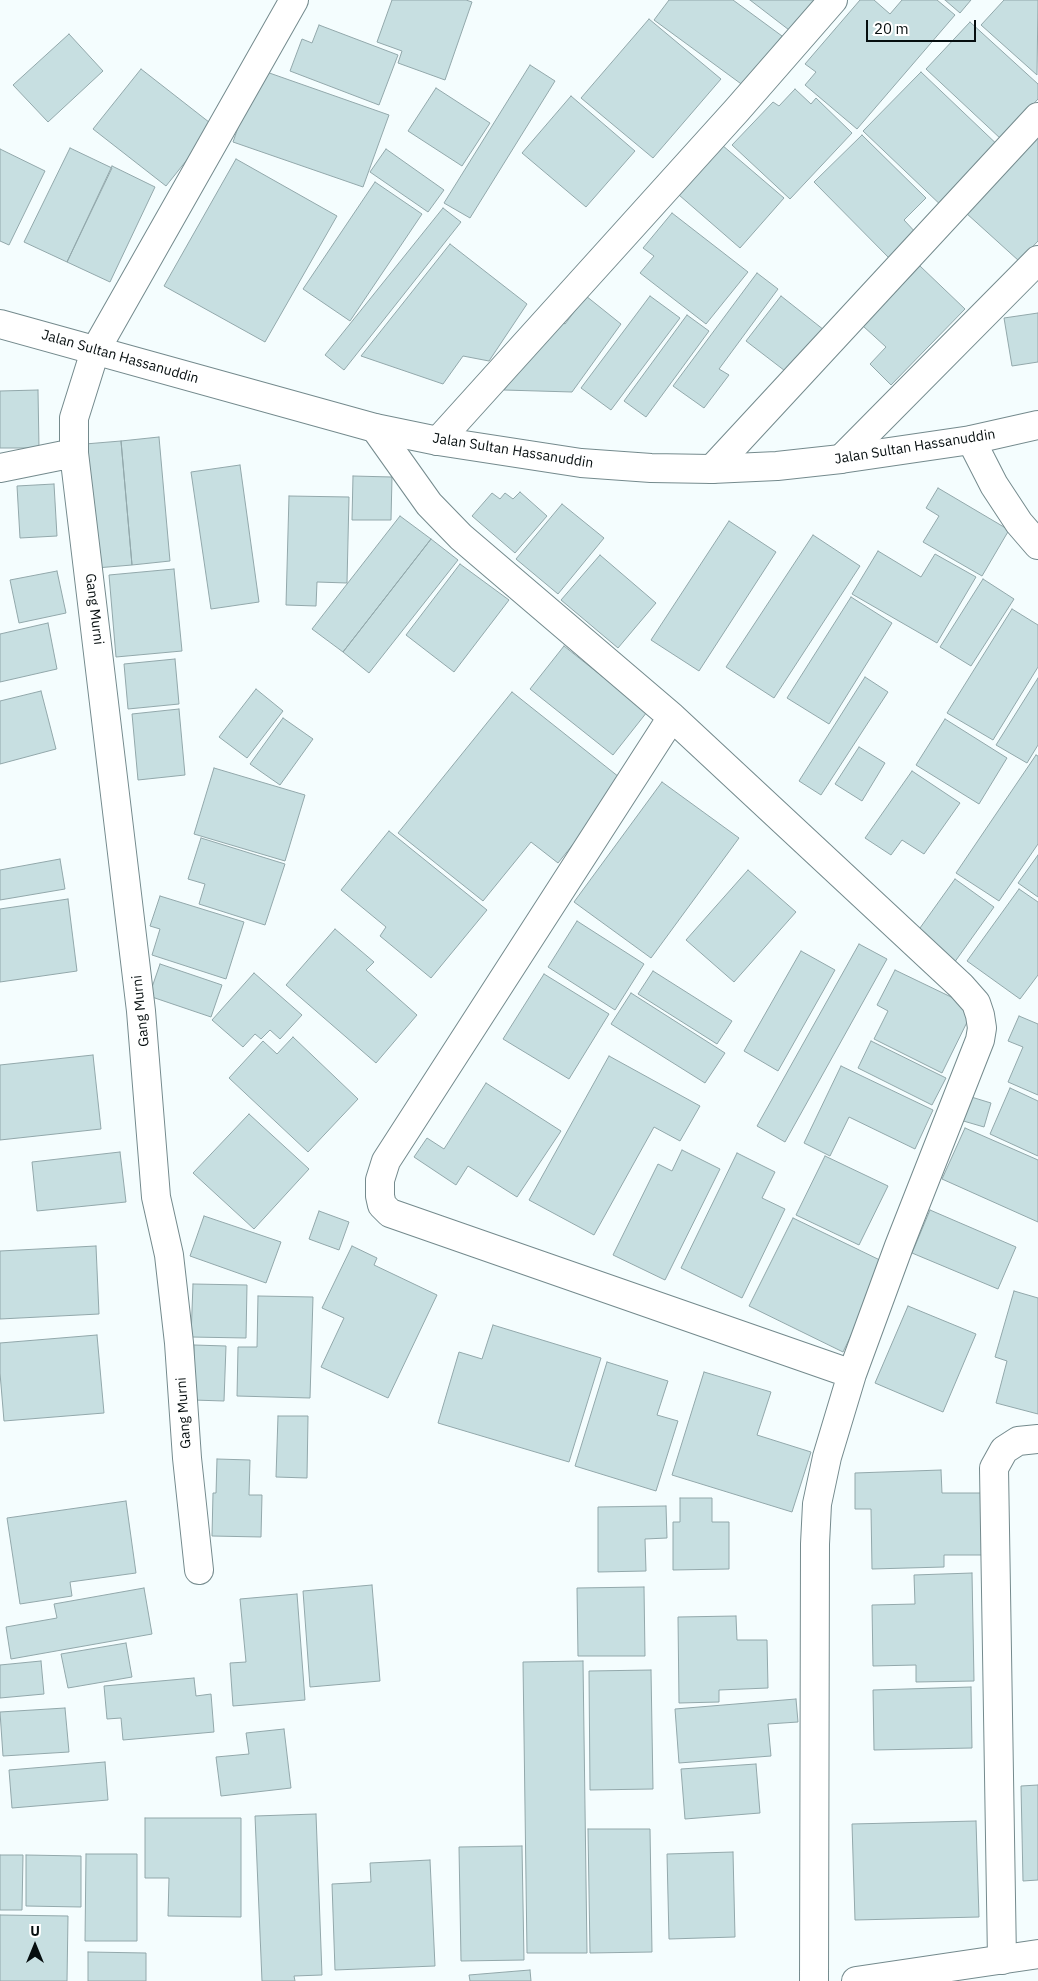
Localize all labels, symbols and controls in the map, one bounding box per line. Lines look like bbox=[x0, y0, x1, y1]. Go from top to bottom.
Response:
scale bar bbox=[868, 10, 978, 42]
text: 20 m bbox=[874, 19, 909, 38]
street label: Jalan Sultan Hassanuddin bbox=[40, 327, 200, 387]
street label: Jalan Sultan Hassanuddin bbox=[833, 426, 997, 468]
street label: Jalan Sultan Hassanuddin bbox=[431, 430, 595, 472]
street label: Gang Murni bbox=[81, 572, 107, 646]
street label: Gang Murni bbox=[129, 974, 153, 1048]
street label: Gang Murni bbox=[173, 1377, 195, 1449]
north arrow bbox=[10, 1921, 60, 1971]
text: U bbox=[30, 1922, 40, 1940]

